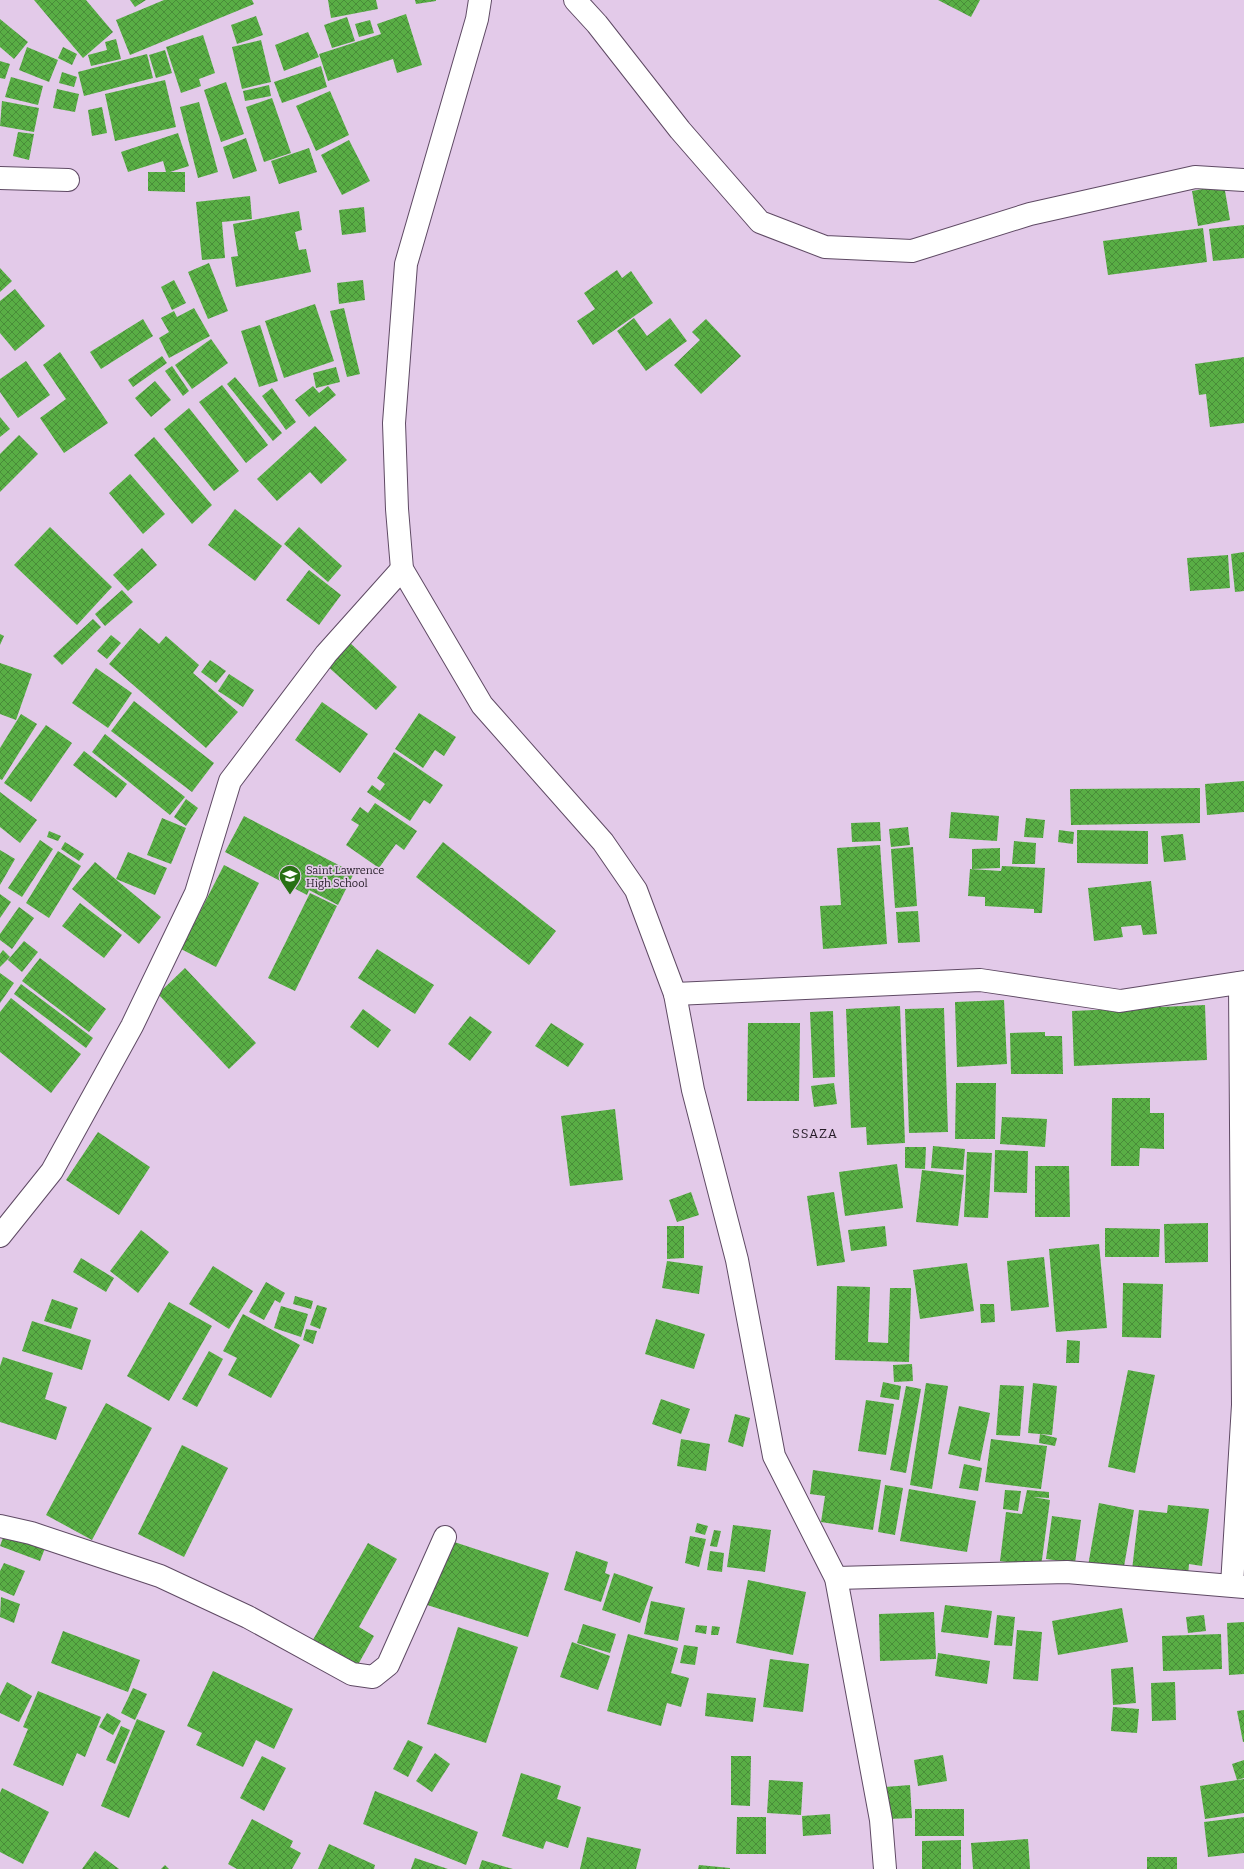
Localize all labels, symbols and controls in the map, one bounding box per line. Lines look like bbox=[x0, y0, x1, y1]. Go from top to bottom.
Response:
school or university icon: Saint Lawrence High School bbox=[277, 863, 303, 896]
place label: Saint Lawrence High School bbox=[306, 864, 384, 890]
district label: SSAZA bbox=[792, 1126, 838, 1141]

